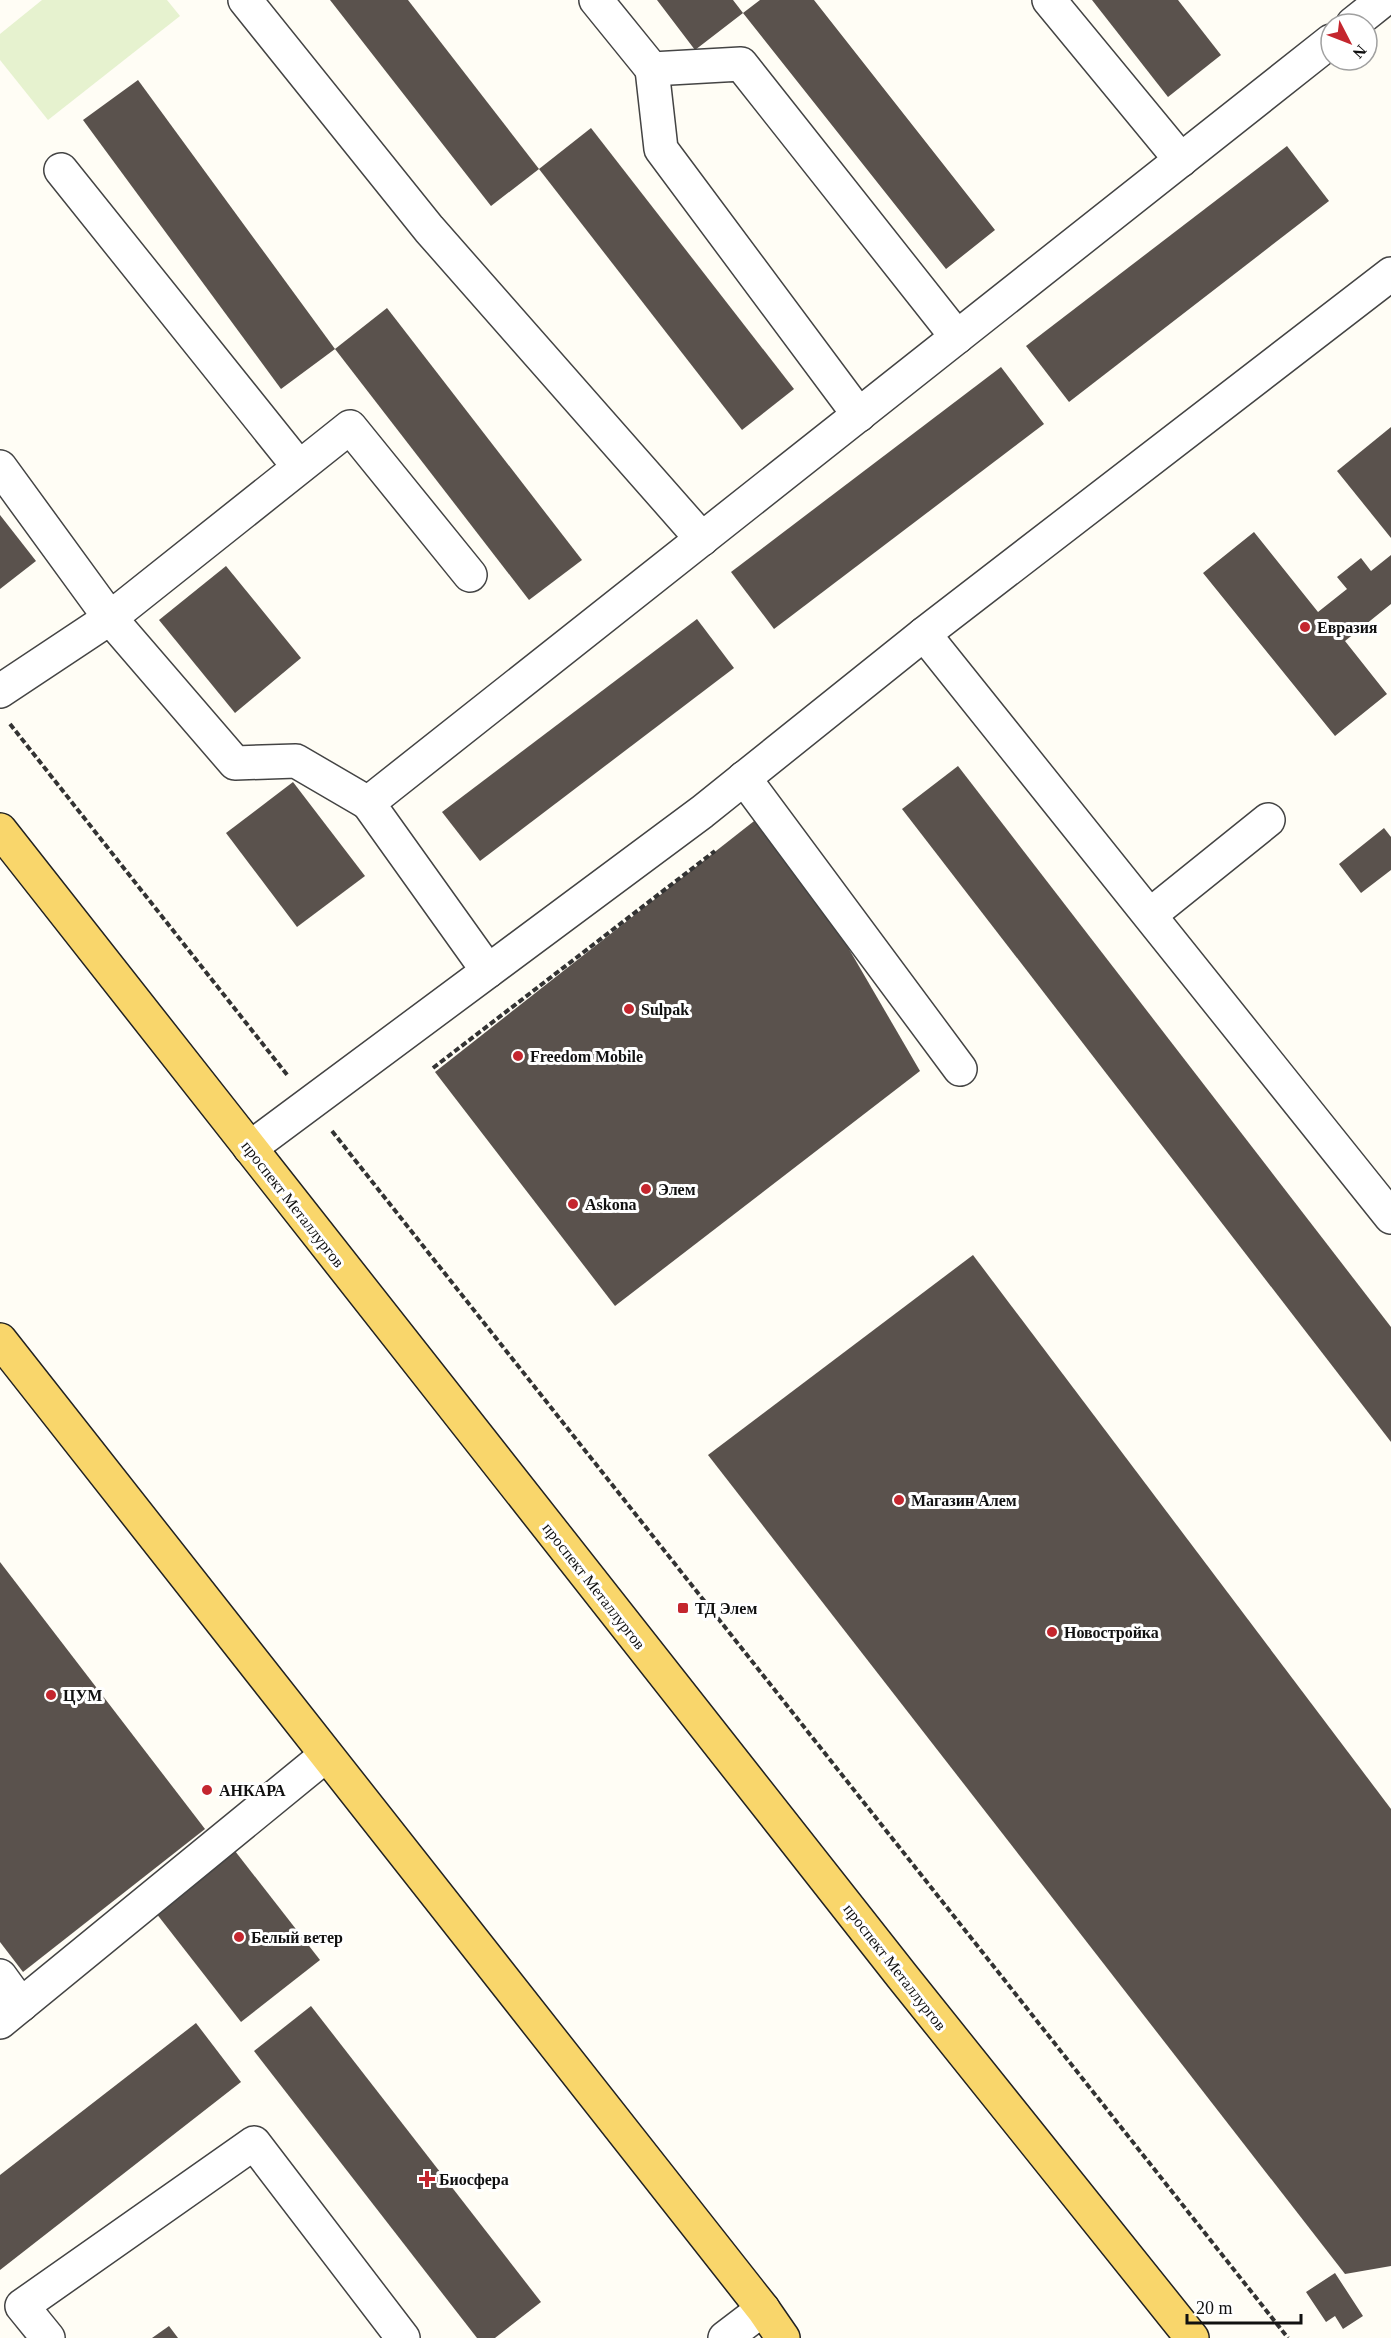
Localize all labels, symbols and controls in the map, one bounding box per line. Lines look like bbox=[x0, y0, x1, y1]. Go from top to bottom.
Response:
north arrow bbox=[1319, 12, 1379, 72]
text: N bbox=[1349, 42, 1370, 62]
place label: Евразия bbox=[1317, 619, 1378, 637]
marker: Евразия bbox=[1298, 620, 1312, 634]
place label: Sulpak bbox=[641, 1001, 689, 1019]
marker: Sulpak bbox=[622, 1002, 636, 1016]
place label: Freedom Mobile bbox=[530, 1048, 643, 1065]
marker: Freedom Mobile bbox=[511, 1049, 525, 1063]
street label: проспект Металлургов bbox=[238, 1137, 348, 1271]
place label: Элем bbox=[658, 1181, 696, 1198]
marker: Элем bbox=[639, 1182, 653, 1196]
place label: Askona bbox=[585, 1196, 637, 1213]
marker: Askona bbox=[566, 1197, 580, 1211]
place label: Магазин Алем bbox=[911, 1492, 1017, 1509]
marker: Магазин Алем bbox=[892, 1493, 906, 1507]
street label: проспект Металлургов bbox=[539, 1519, 649, 1653]
place label: ТД Элем bbox=[695, 1600, 757, 1618]
marker: ТД Элем bbox=[676, 1601, 690, 1615]
place label: Новостройка bbox=[1064, 1624, 1159, 1642]
marker: Новостройка bbox=[1045, 1625, 1059, 1639]
place label: ЦУМ bbox=[63, 1687, 102, 1705]
marker: ЦУМ bbox=[44, 1688, 58, 1702]
place label: АНКАРА bbox=[219, 1782, 286, 1799]
marker: АНКАРА bbox=[200, 1783, 214, 1797]
street label: проспект Металлургов bbox=[840, 1900, 950, 2034]
place label: Белый ветер bbox=[251, 1929, 343, 1947]
marker: Белый ветер bbox=[232, 1930, 246, 1944]
place label: Биосфера bbox=[439, 2171, 509, 2189]
marker: Биосфера bbox=[420, 2172, 434, 2186]
scale bar bbox=[1187, 2287, 1301, 2325]
text: 20 m bbox=[1196, 2298, 1233, 2318]

